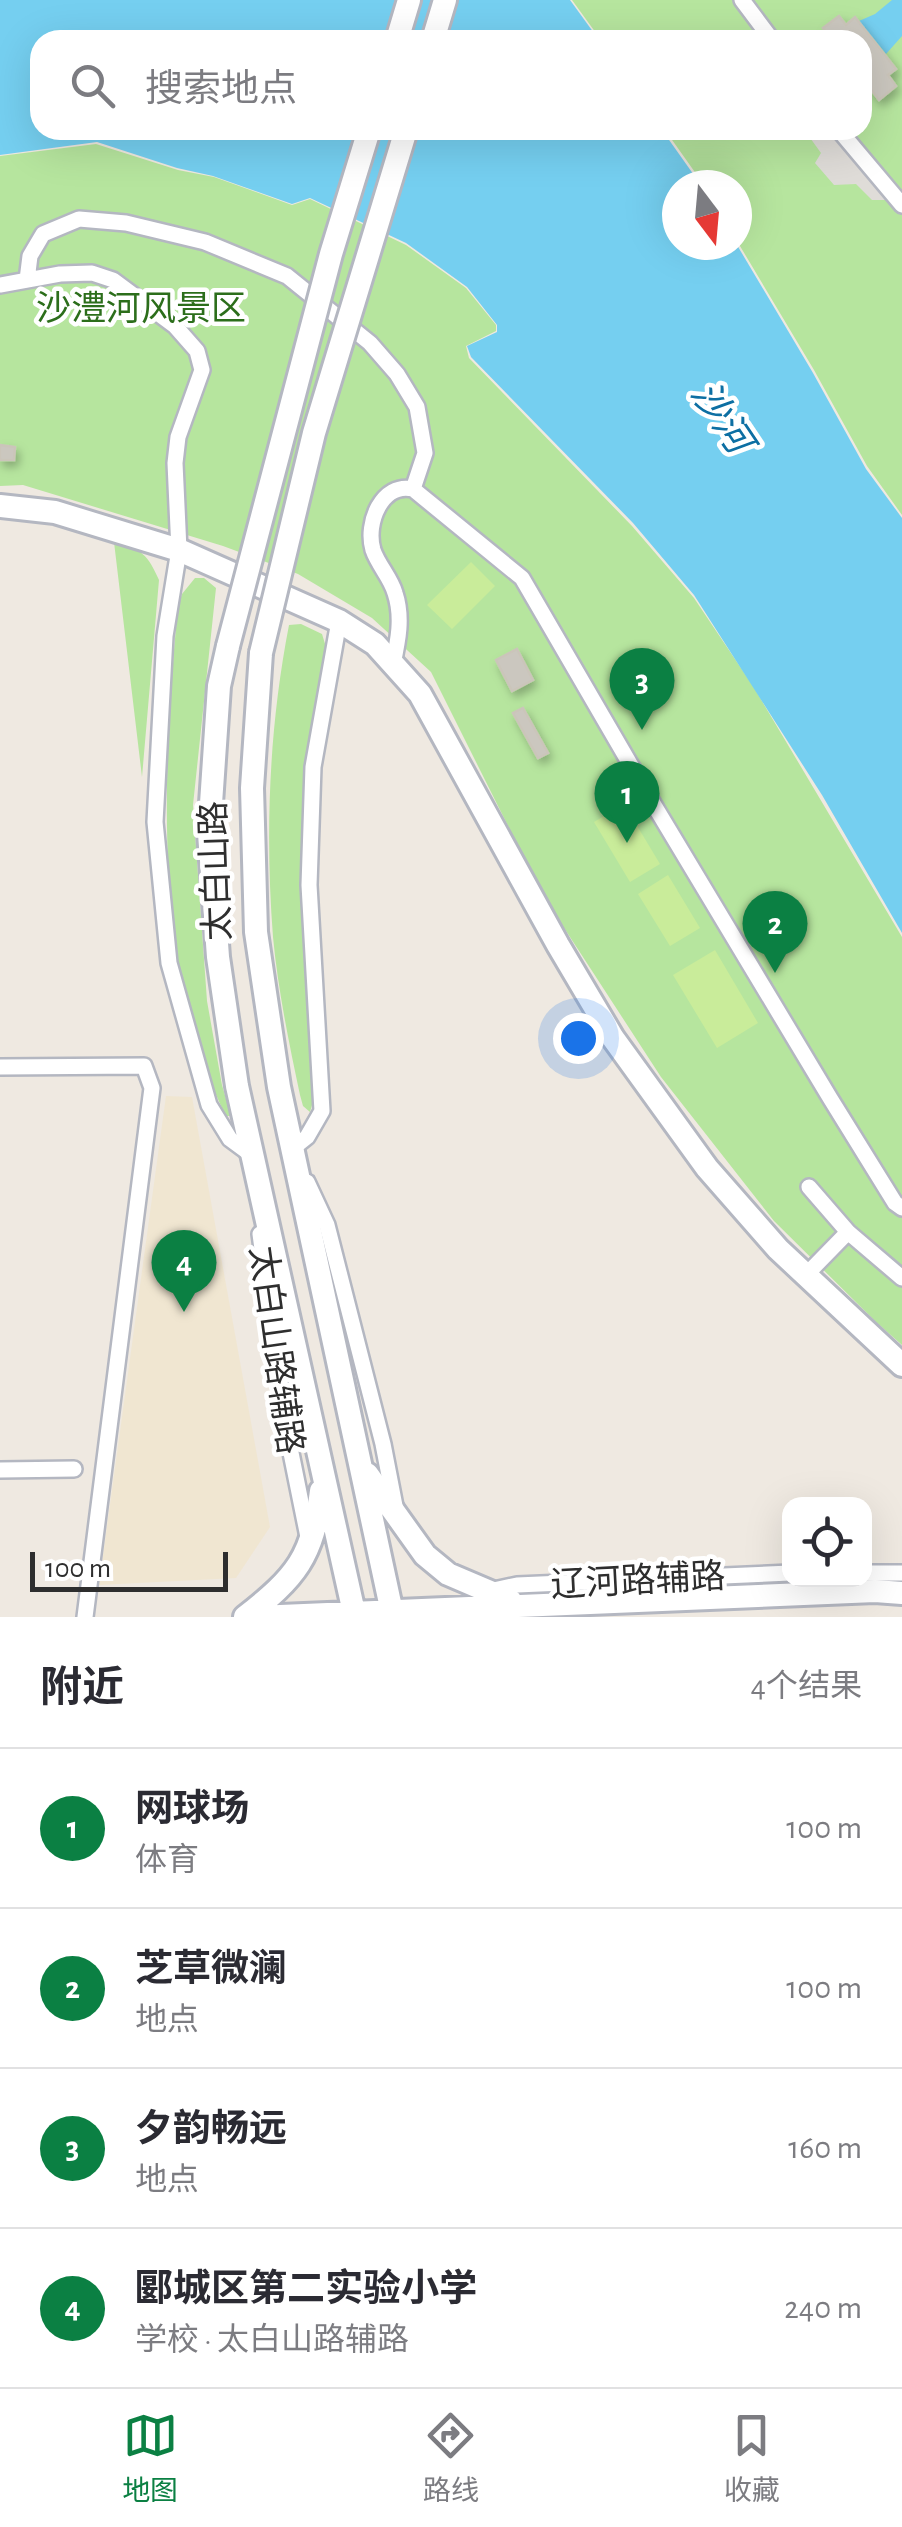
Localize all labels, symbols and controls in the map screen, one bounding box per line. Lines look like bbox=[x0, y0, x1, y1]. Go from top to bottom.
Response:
search box bbox=[30, 30, 872, 140]
icon: search bbox=[65, 58, 120, 113]
text: 搜索地点 bbox=[145, 71, 297, 109]
north arrow bbox=[662, 170, 752, 260]
park label: 沙澧河风景区 bbox=[36, 290, 246, 327]
water label: 沙河 bbox=[683, 375, 763, 466]
pin: 3 bbox=[610, 648, 674, 730]
pin: 1 bbox=[594, 760, 660, 843]
street label: 太白山路 bbox=[195, 800, 236, 942]
pin: 2 bbox=[742, 890, 808, 973]
your location bbox=[553, 1013, 604, 1064]
pin: 4 bbox=[152, 1230, 216, 1312]
street label: 太白山路辅路 bbox=[244, 1244, 309, 1457]
map controls bbox=[782, 1497, 872, 1587]
button: locate bbox=[782, 1497, 872, 1587]
scale bar bbox=[30, 1547, 228, 1592]
text: 100 m bbox=[45, 1555, 111, 1583]
street label: 辽河路辅路 bbox=[550, 1557, 726, 1604]
text: 附近 bbox=[40, 1667, 124, 1709]
text: 4个结果 bbox=[751, 1670, 862, 1702]
text: 网球场 bbox=[135, 1791, 249, 1829]
text: 1 bbox=[67, 1812, 78, 1844]
text: 100 m bbox=[786, 1812, 862, 1844]
text: 体育 bbox=[135, 1844, 199, 1876]
text: 芝草微澜 bbox=[135, 1951, 287, 1989]
text: 2 bbox=[65, 1972, 80, 2004]
text: 100 m bbox=[786, 1972, 862, 2004]
text: 地点 bbox=[135, 2004, 199, 2036]
text: 夕韵畅远 bbox=[135, 2111, 287, 2149]
text: 3 bbox=[66, 2132, 79, 2164]
text: 160 m bbox=[788, 2132, 862, 2164]
text: 地点 bbox=[135, 2164, 199, 2196]
text: 郾城区第二实验小学 bbox=[135, 2271, 477, 2309]
text: 4 bbox=[64, 2292, 81, 2324]
text: 240 m bbox=[784, 2292, 862, 2324]
text: 学校 · 太白山路辅路 bbox=[135, 2324, 409, 2356]
tab: 地图 bbox=[122, 2408, 178, 2509]
tab: 路线 bbox=[423, 2408, 479, 2509]
tab: 收藏 bbox=[724, 2408, 780, 2509]

